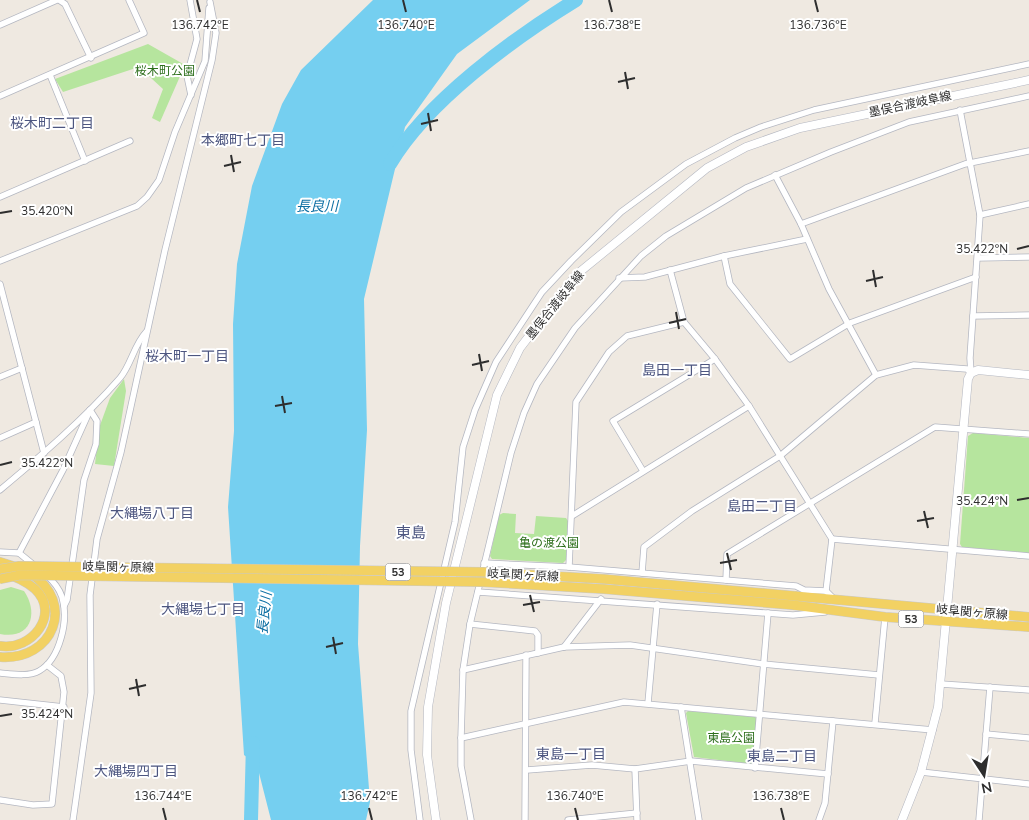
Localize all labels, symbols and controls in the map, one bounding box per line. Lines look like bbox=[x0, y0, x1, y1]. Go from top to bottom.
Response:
text: 136.742°E bbox=[171, 17, 229, 33]
text: 136.740°E bbox=[377, 17, 435, 33]
text: 136.738°E bbox=[583, 17, 641, 33]
text: 136.736°E bbox=[789, 17, 847, 33]
park label: 桜木町公園 bbox=[135, 63, 195, 79]
street label: 墨俣合渡岐阜線 bbox=[867, 87, 953, 121]
district label: 桜木町二丁目 bbox=[10, 114, 94, 133]
district label: 本郷町七丁目 bbox=[201, 131, 285, 150]
water label: 長良川 bbox=[296, 197, 340, 216]
text: 35.420°N bbox=[21, 203, 73, 219]
text: 35.422°N bbox=[956, 241, 1008, 257]
street label: 墨俣合渡岐阜線 bbox=[522, 267, 588, 343]
district label: 桜木町一丁目 bbox=[145, 347, 229, 366]
district label: 島田一丁目 bbox=[642, 361, 712, 380]
text: 35.422°N bbox=[21, 455, 73, 471]
text: 35.424°N bbox=[956, 493, 1008, 509]
district label: 島田二丁目 bbox=[727, 497, 797, 516]
district label: 大縄場八丁目 bbox=[110, 504, 194, 523]
district label: 東島 bbox=[396, 523, 426, 543]
park label: 亀の渡公園 bbox=[519, 535, 579, 551]
street label: 岐阜関ヶ原線 bbox=[82, 558, 154, 576]
road number: 53 bbox=[386, 564, 410, 580]
street label: 岐阜関ヶ原線 bbox=[487, 565, 559, 585]
water label: 長良川 bbox=[253, 589, 276, 635]
district label: 大縄場七丁目 bbox=[161, 600, 245, 619]
street label: 岐阜関ヶ原線 bbox=[935, 601, 1009, 623]
road number: 53 bbox=[898, 610, 924, 628]
text: 35.424°N bbox=[21, 706, 73, 722]
park label: 東島公園 bbox=[707, 730, 755, 746]
district label: 東島一丁目 bbox=[536, 745, 606, 764]
district label: 東島二丁目 bbox=[747, 747, 817, 766]
north arrow bbox=[959, 750, 1009, 800]
district label: 大縄場四丁目 bbox=[94, 762, 178, 781]
text: N bbox=[979, 777, 994, 798]
text: 136.744°E bbox=[134, 788, 192, 804]
text: 136.742°E bbox=[340, 788, 398, 804]
text: 136.740°E bbox=[546, 788, 604, 804]
text: 136.738°E bbox=[752, 788, 810, 804]

